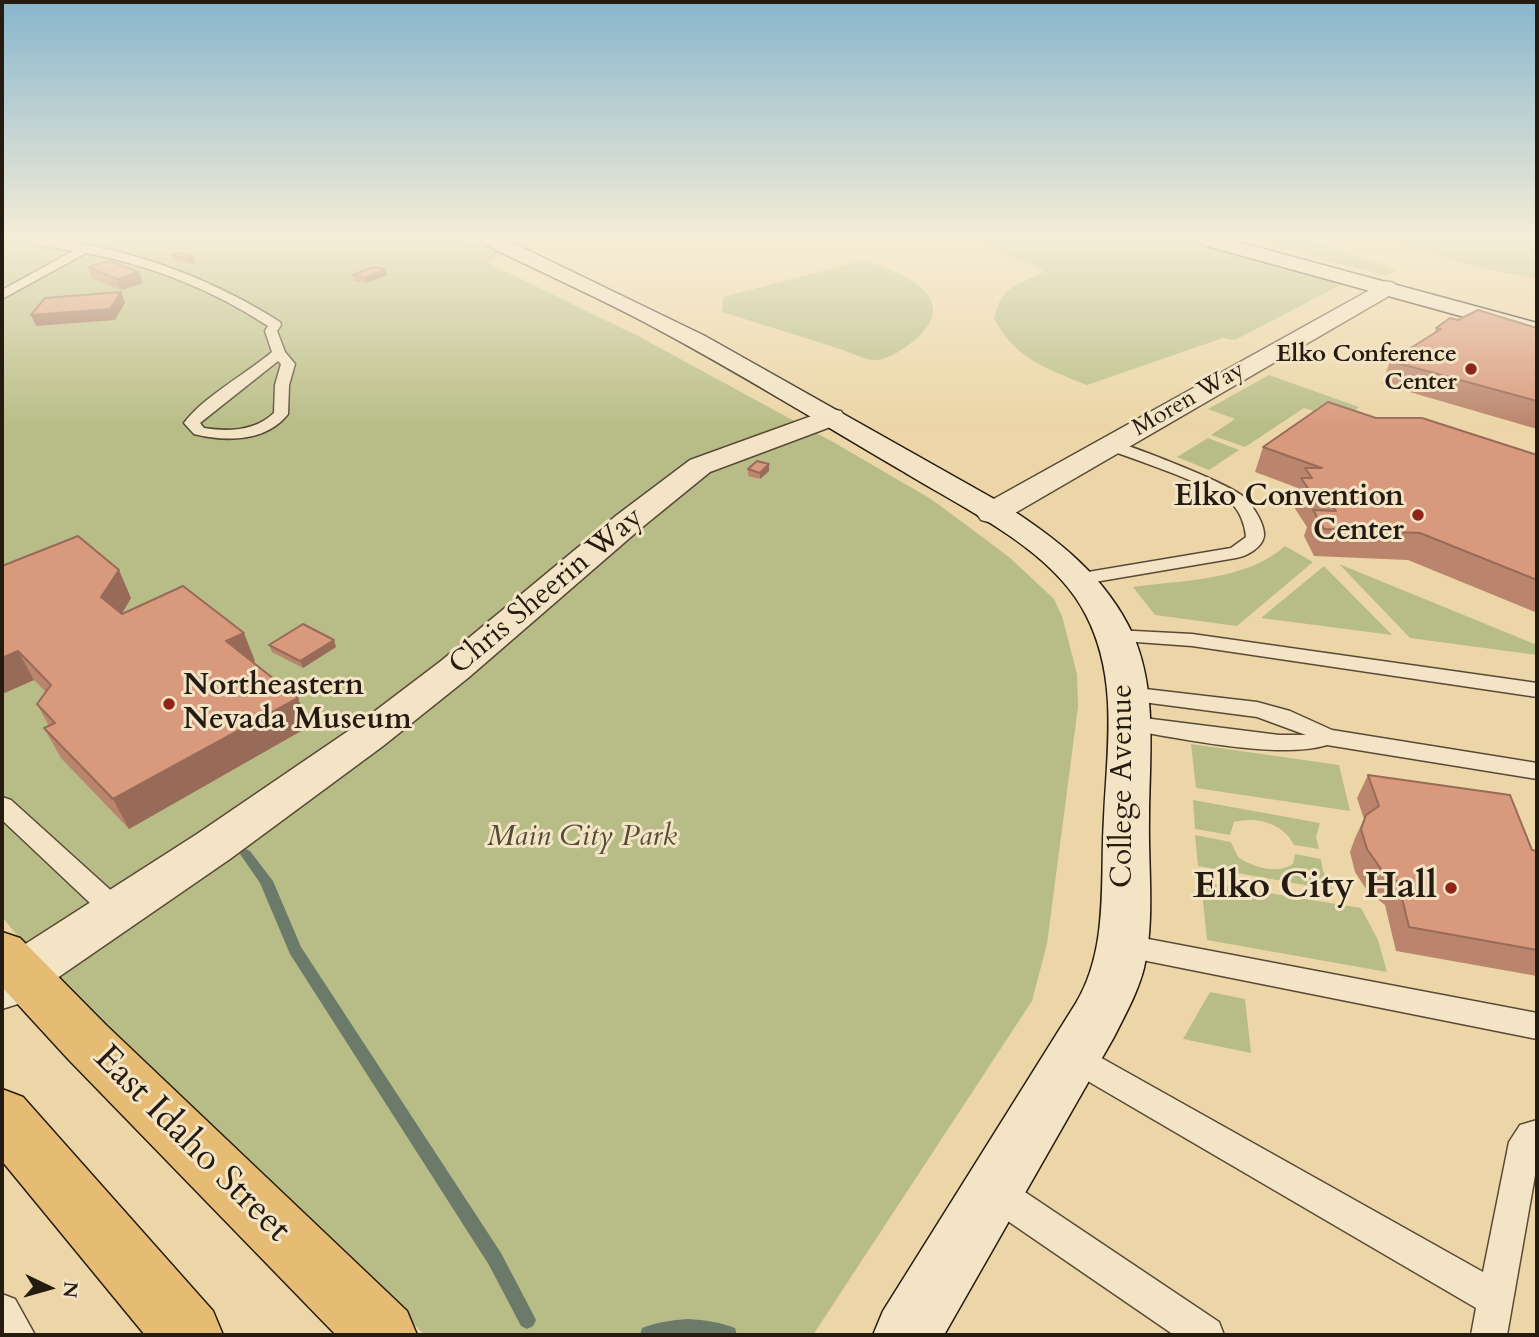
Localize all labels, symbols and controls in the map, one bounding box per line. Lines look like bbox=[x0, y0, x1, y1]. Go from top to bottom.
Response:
place label: Elko Conference Center bbox=[1276, 341, 1457, 397]
street label: Moren Way bbox=[1128, 356, 1250, 444]
marker: Elko Conference Center bbox=[1463, 361, 1479, 377]
place label: Elko Convention Center bbox=[1174, 480, 1404, 550]
street label: Chris Sheerin Way bbox=[443, 500, 651, 684]
marker: Elko Convention Center bbox=[1410, 507, 1426, 523]
place label: Northeastern Nevada Museum bbox=[183, 669, 412, 740]
street label: College Avenue bbox=[1106, 684, 1142, 888]
marker: Northeastern Nevada Museum bbox=[161, 696, 177, 712]
park label: Main City Park bbox=[487, 820, 677, 856]
place label: Elko City Hall bbox=[1193, 866, 1437, 910]
marker: Elko City Hall bbox=[1443, 880, 1459, 896]
street label: East Idaho Street bbox=[83, 1037, 299, 1253]
north arrow bbox=[14, 1253, 84, 1323]
text: N bbox=[56, 1280, 84, 1299]

